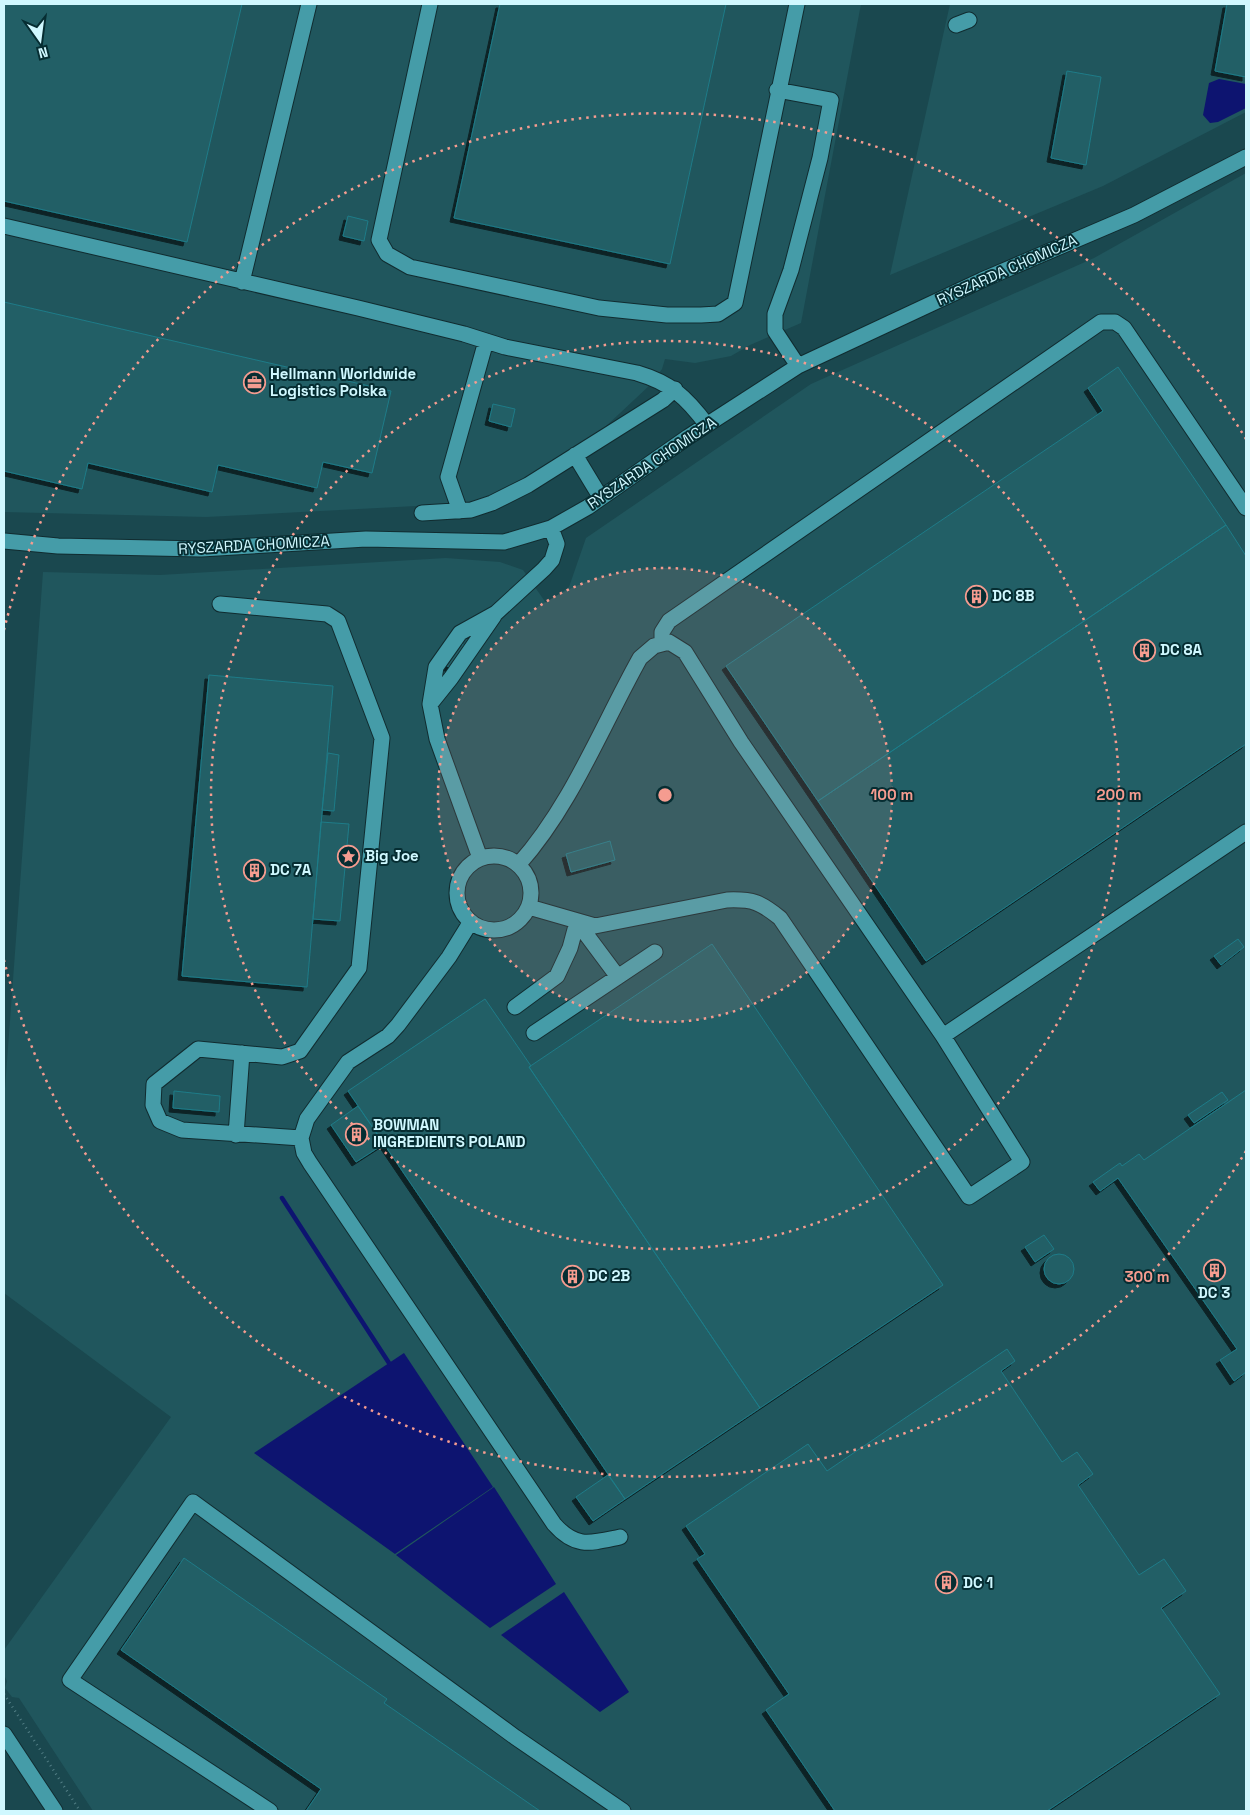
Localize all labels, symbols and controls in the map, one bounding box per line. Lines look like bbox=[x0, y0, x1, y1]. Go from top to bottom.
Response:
north arrow bbox=[15, 15, 65, 65]
text: N bbox=[36, 43, 50, 62]
street label: RYSZARDA CHOMICZA bbox=[934, 230, 1080, 309]
place label: Hellmann Worldwide Logistics Polska bbox=[270, 364, 417, 400]
office icon: Hellmann Worldwide Logistics Polska bbox=[242, 371, 266, 395]
street label: RYSZARDA CHOMICZA bbox=[584, 412, 720, 513]
street label: RYSZARDA CHOMICZA bbox=[178, 531, 331, 558]
building icon: DC 8B bbox=[964, 584, 988, 608]
place label: DC 8B bbox=[992, 586, 1034, 605]
building icon: DC 8A bbox=[1132, 638, 1156, 662]
place label: DC 8A bbox=[1160, 640, 1202, 659]
text: 100 m bbox=[871, 785, 913, 804]
text: 200 m bbox=[1097, 785, 1141, 804]
centre of rings bbox=[656, 786, 674, 804]
place icon: Big Joe bbox=[337, 844, 361, 868]
place label: Big Joe bbox=[365, 846, 419, 865]
building icon: DC 7A bbox=[242, 858, 266, 882]
place label: DC 7A bbox=[270, 860, 312, 879]
place label: BOWMAN INGREDIENTS POLAND bbox=[373, 1115, 525, 1151]
building icon: BOWMAN INGREDIENTS POLAND bbox=[345, 1122, 369, 1146]
building icon: DC 3 bbox=[1202, 1258, 1226, 1282]
building icon: DC 2B bbox=[560, 1264, 584, 1288]
place label: DC 2B bbox=[588, 1266, 630, 1285]
text: 300 m bbox=[1124, 1267, 1170, 1286]
place label: DC 3 bbox=[1198, 1283, 1230, 1302]
building icon: DC 1 bbox=[935, 1571, 959, 1595]
place label: DC 1 bbox=[963, 1573, 993, 1592]

